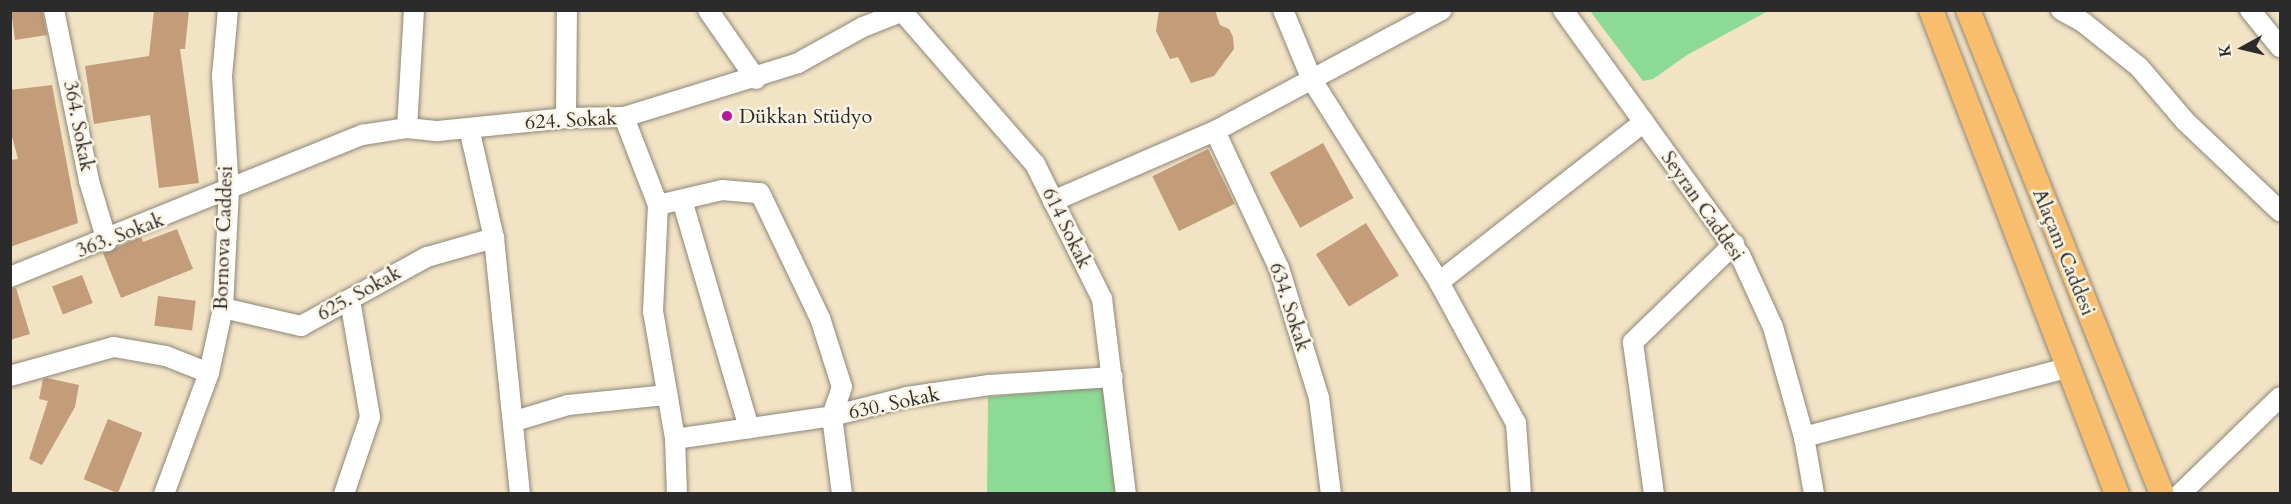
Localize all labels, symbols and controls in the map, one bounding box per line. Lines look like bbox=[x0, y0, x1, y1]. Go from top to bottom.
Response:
north arrow bbox=[2213, 18, 2273, 78]
text: K bbox=[2213, 43, 2237, 58]
street label: 364. Sokak bbox=[58, 79, 100, 173]
place label: Dükkan Stüdyo bbox=[739, 104, 872, 128]
street label: 624. Sokak bbox=[524, 106, 618, 134]
marker: Dükkan Stüdyo bbox=[720, 109, 734, 123]
street label: Seyran Caddesi bbox=[1656, 146, 1750, 266]
street label: Bornova Caddesi bbox=[208, 165, 238, 311]
street label: 614 Sokak bbox=[1037, 184, 1097, 272]
street label: Alaçam Caddesi bbox=[2028, 185, 2100, 319]
street label: 363. Sokak bbox=[73, 207, 167, 263]
street label: 625. Sokak bbox=[313, 260, 405, 326]
street label: 634. Sokak bbox=[1264, 260, 1316, 354]
street label: 630. Sokak bbox=[846, 382, 942, 424]

